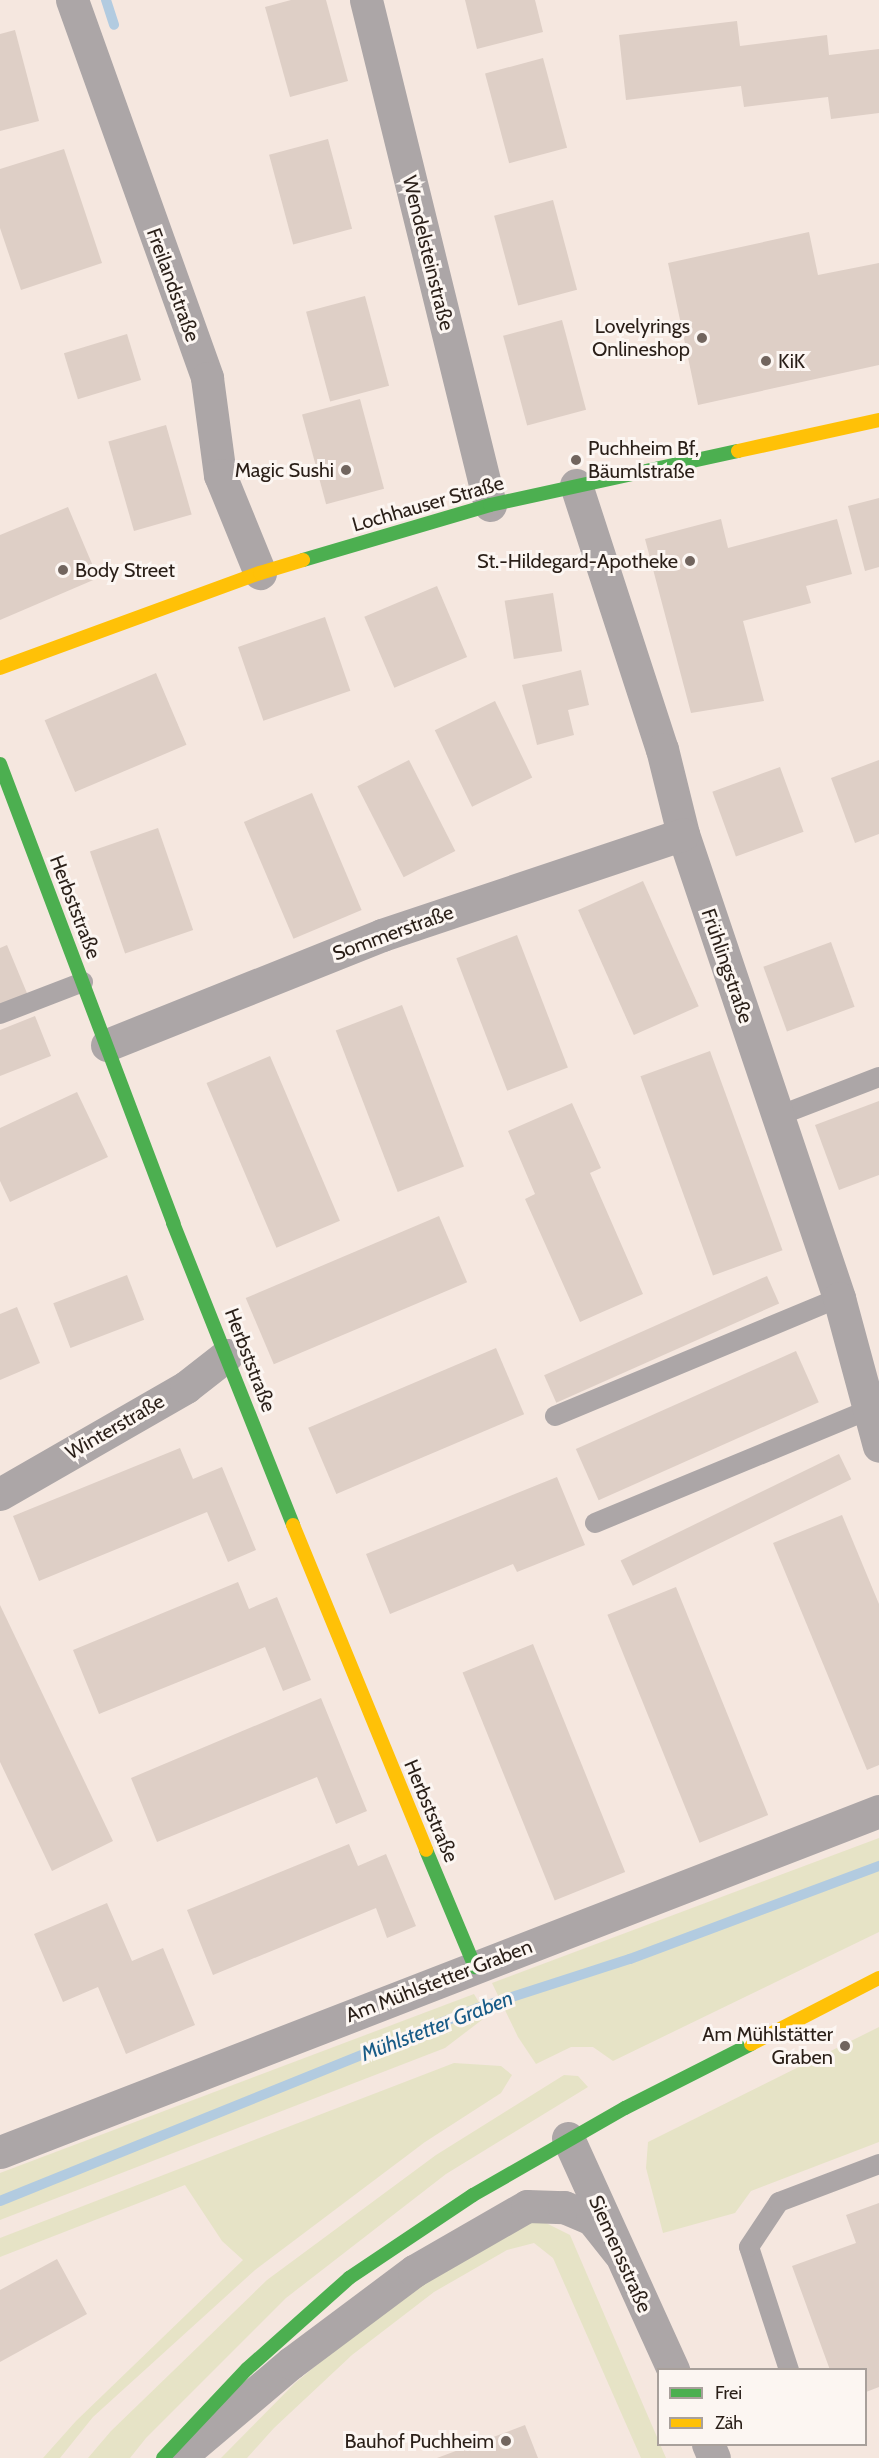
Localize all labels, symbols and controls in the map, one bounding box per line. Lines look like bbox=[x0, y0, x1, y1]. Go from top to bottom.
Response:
street label: Wendelsteinstraße bbox=[397, 173, 459, 333]
street label: Freilandstraße bbox=[141, 225, 205, 345]
place label: Lovelyrings Onlineshop bbox=[592, 314, 690, 361]
marker: Lovelyrings Onlineshop bbox=[695, 331, 709, 345]
place label: KiK bbox=[778, 349, 805, 373]
marker: KiK bbox=[759, 354, 773, 368]
place label: Puchheim Bf, Bäumlstraße bbox=[588, 436, 699, 483]
marker: Puchheim Bf, Bäumlstraße bbox=[569, 453, 583, 467]
place label: Magic Sushi bbox=[235, 458, 334, 482]
marker: Magic Sushi bbox=[339, 463, 353, 477]
street label: Lochhauser Straße bbox=[349, 471, 507, 537]
place label: St.-Hildegard-Apotheke bbox=[477, 549, 678, 573]
marker: St.-Hildegard-Apotheke bbox=[683, 554, 697, 568]
place label: Body Street bbox=[75, 558, 175, 582]
marker: Body Street bbox=[56, 563, 70, 577]
street label: Herbststraße bbox=[44, 852, 106, 962]
street label: Sommerstraße bbox=[329, 900, 457, 966]
street label: Frühlingstraße bbox=[696, 905, 758, 1027]
street label: Herbststraße bbox=[219, 1305, 281, 1415]
street label: Winterstraße bbox=[61, 1389, 169, 1465]
street label: Herbststraße bbox=[399, 1756, 463, 1866]
street label: Am Mühlstetter Graben bbox=[342, 1934, 536, 2028]
water label: Mühlstetter Graben bbox=[358, 1985, 516, 2067]
place label: Am Mühlstätter Graben bbox=[702, 2022, 833, 2069]
marker: Am Mühlstätter Graben bbox=[838, 2039, 852, 2053]
street label: Siemensstraße bbox=[583, 2192, 657, 2316]
legend bbox=[657, 2368, 867, 2446]
text: Frei bbox=[715, 2382, 742, 2404]
text: Zäh bbox=[715, 2412, 743, 2434]
place label: Bauhof Puchheim bbox=[345, 2429, 494, 2453]
marker: Bauhof Puchheim bbox=[499, 2434, 513, 2448]

